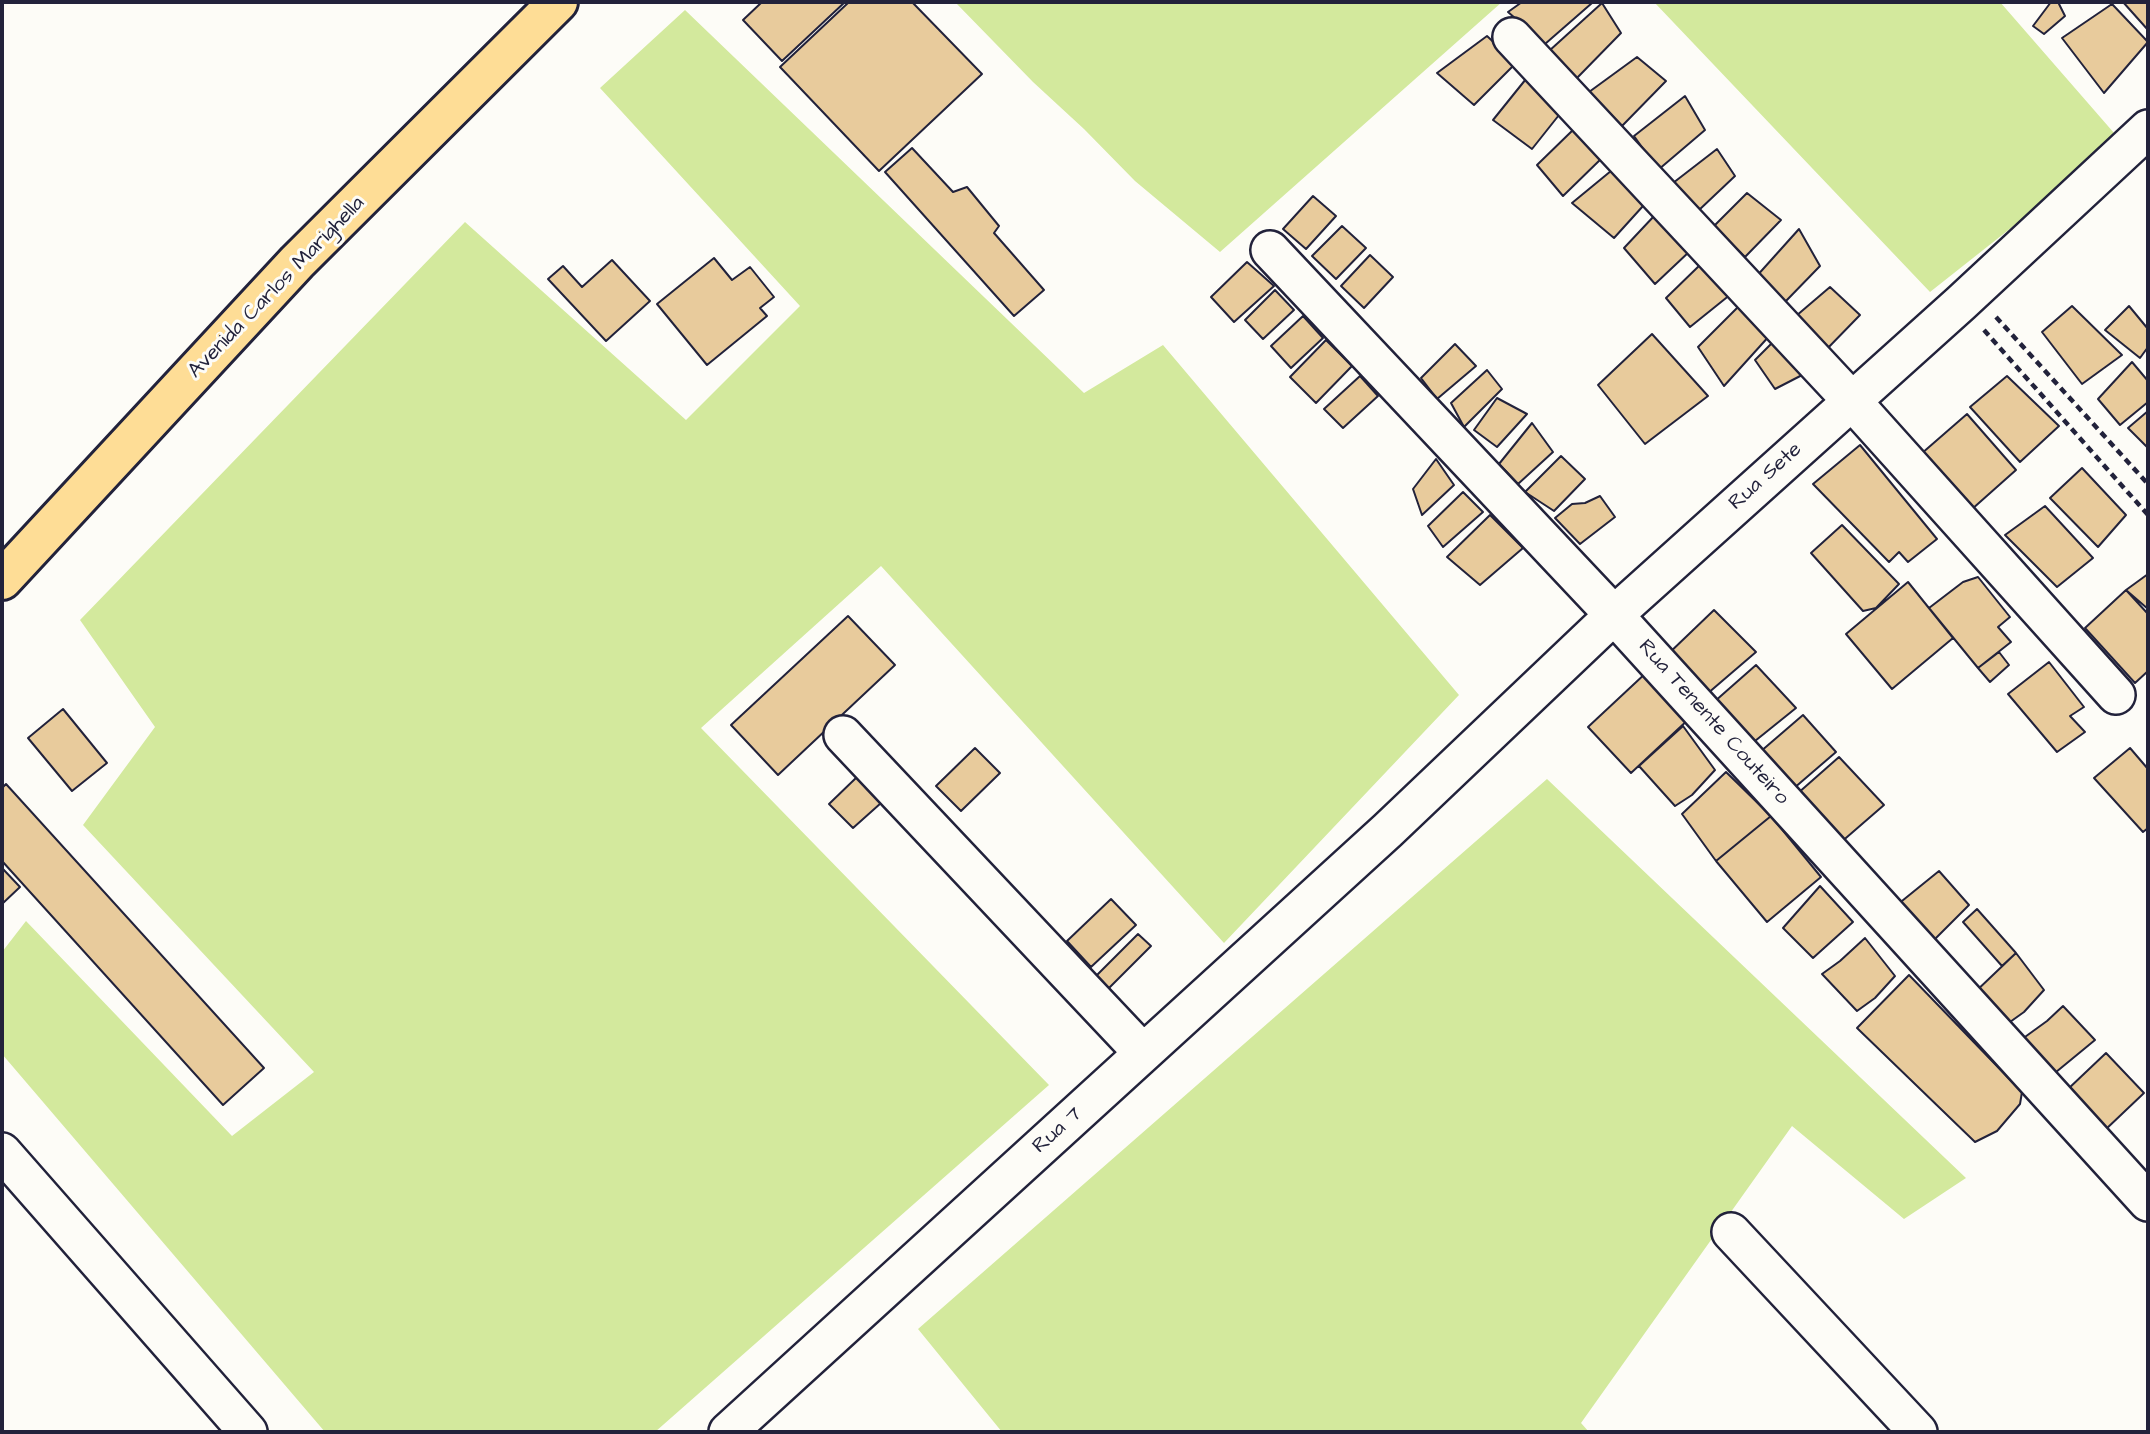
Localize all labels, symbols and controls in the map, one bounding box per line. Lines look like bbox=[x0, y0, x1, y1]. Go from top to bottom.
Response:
street label: Avenida Carlos Marighella bbox=[183, 192, 371, 384]
street label: Rua Sete bbox=[1724, 438, 1808, 516]
street label: Rua Tenente Couteiro bbox=[1632, 635, 1794, 811]
street label: Rua 7 bbox=[1028, 1102, 1088, 1160]

